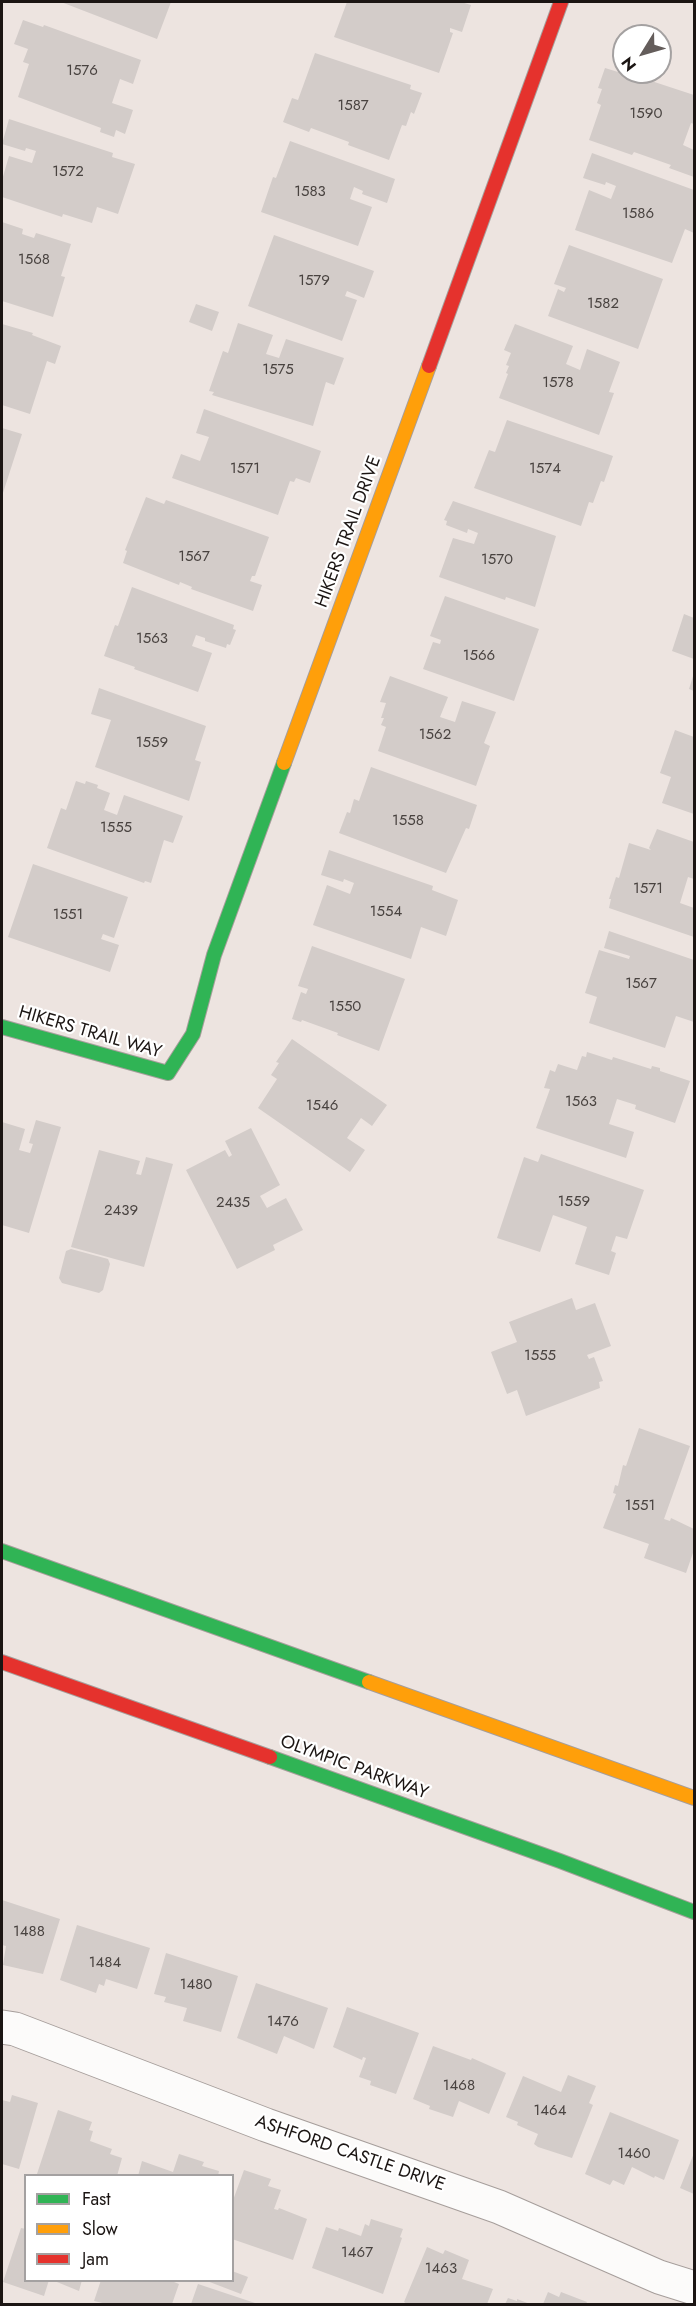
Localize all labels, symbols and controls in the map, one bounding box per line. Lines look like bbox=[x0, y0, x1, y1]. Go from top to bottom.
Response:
north arrow bbox=[612, 24, 672, 84]
text: N bbox=[616, 52, 642, 76]
house number: 1576 bbox=[66, 62, 98, 80]
house number: 1587 bbox=[337, 97, 369, 115]
house number: 1590 bbox=[630, 105, 662, 123]
house number: 1572 bbox=[52, 163, 84, 181]
house number: 1583 bbox=[294, 183, 326, 201]
house number: 1586 bbox=[622, 205, 654, 223]
house number: 1568 bbox=[18, 251, 50, 269]
house number: 1579 bbox=[298, 272, 330, 290]
house number: 1582 bbox=[587, 295, 619, 313]
house number: 1575 bbox=[262, 361, 294, 379]
house number: 1578 bbox=[542, 374, 574, 392]
street label: HIKERS TRAIL DRIVE bbox=[312, 453, 386, 611]
house number: 1571 bbox=[230, 460, 260, 478]
house number: 1574 bbox=[529, 460, 561, 478]
house number: 1567 bbox=[178, 548, 210, 566]
house number: 1570 bbox=[481, 551, 513, 569]
house number: 1563 bbox=[136, 630, 168, 648]
house number: 1566 bbox=[463, 647, 495, 665]
house number: 1562 bbox=[419, 726, 451, 744]
house number: 1559 bbox=[136, 734, 168, 752]
house number: 1558 bbox=[392, 812, 424, 830]
house number: 1555 bbox=[100, 819, 132, 837]
house number: 1571 bbox=[633, 880, 663, 898]
house number: 1554 bbox=[370, 903, 402, 921]
house number: 1551 bbox=[53, 906, 83, 924]
house number: 1567 bbox=[625, 975, 657, 993]
house number: 1550 bbox=[329, 998, 361, 1016]
street label: HIKERS TRAIL WAY bbox=[16, 1002, 164, 1064]
house number: 1563 bbox=[565, 1093, 597, 1111]
house number: 1546 bbox=[306, 1097, 338, 1115]
house number: 1559 bbox=[558, 1193, 590, 1211]
house number: 2435 bbox=[216, 1194, 250, 1212]
house number: 2439 bbox=[104, 1202, 138, 1220]
house number: 1555 bbox=[524, 1347, 556, 1365]
house number: 1551 bbox=[625, 1497, 655, 1515]
street label: OLYMPIC PARKWAY bbox=[277, 1731, 431, 1805]
house number: 1488 bbox=[13, 1923, 45, 1941]
house number: 1484 bbox=[89, 1954, 121, 1972]
house number: 1480 bbox=[180, 1976, 212, 1994]
house number: 1476 bbox=[267, 2013, 299, 2031]
house number: 1468 bbox=[443, 2077, 475, 2095]
house number: 1464 bbox=[534, 2102, 566, 2120]
street label: ASHFORD CASTLE DRIVE bbox=[252, 2111, 448, 2197]
house number: 1460 bbox=[617, 2145, 651, 2163]
legend bbox=[24, 2174, 234, 2282]
text: Fast bbox=[82, 2186, 111, 2212]
text: Slow bbox=[82, 2216, 118, 2242]
house number: 1467 bbox=[341, 2244, 373, 2262]
text: Jam bbox=[82, 2246, 109, 2272]
house number: 1463 bbox=[425, 2260, 457, 2278]

